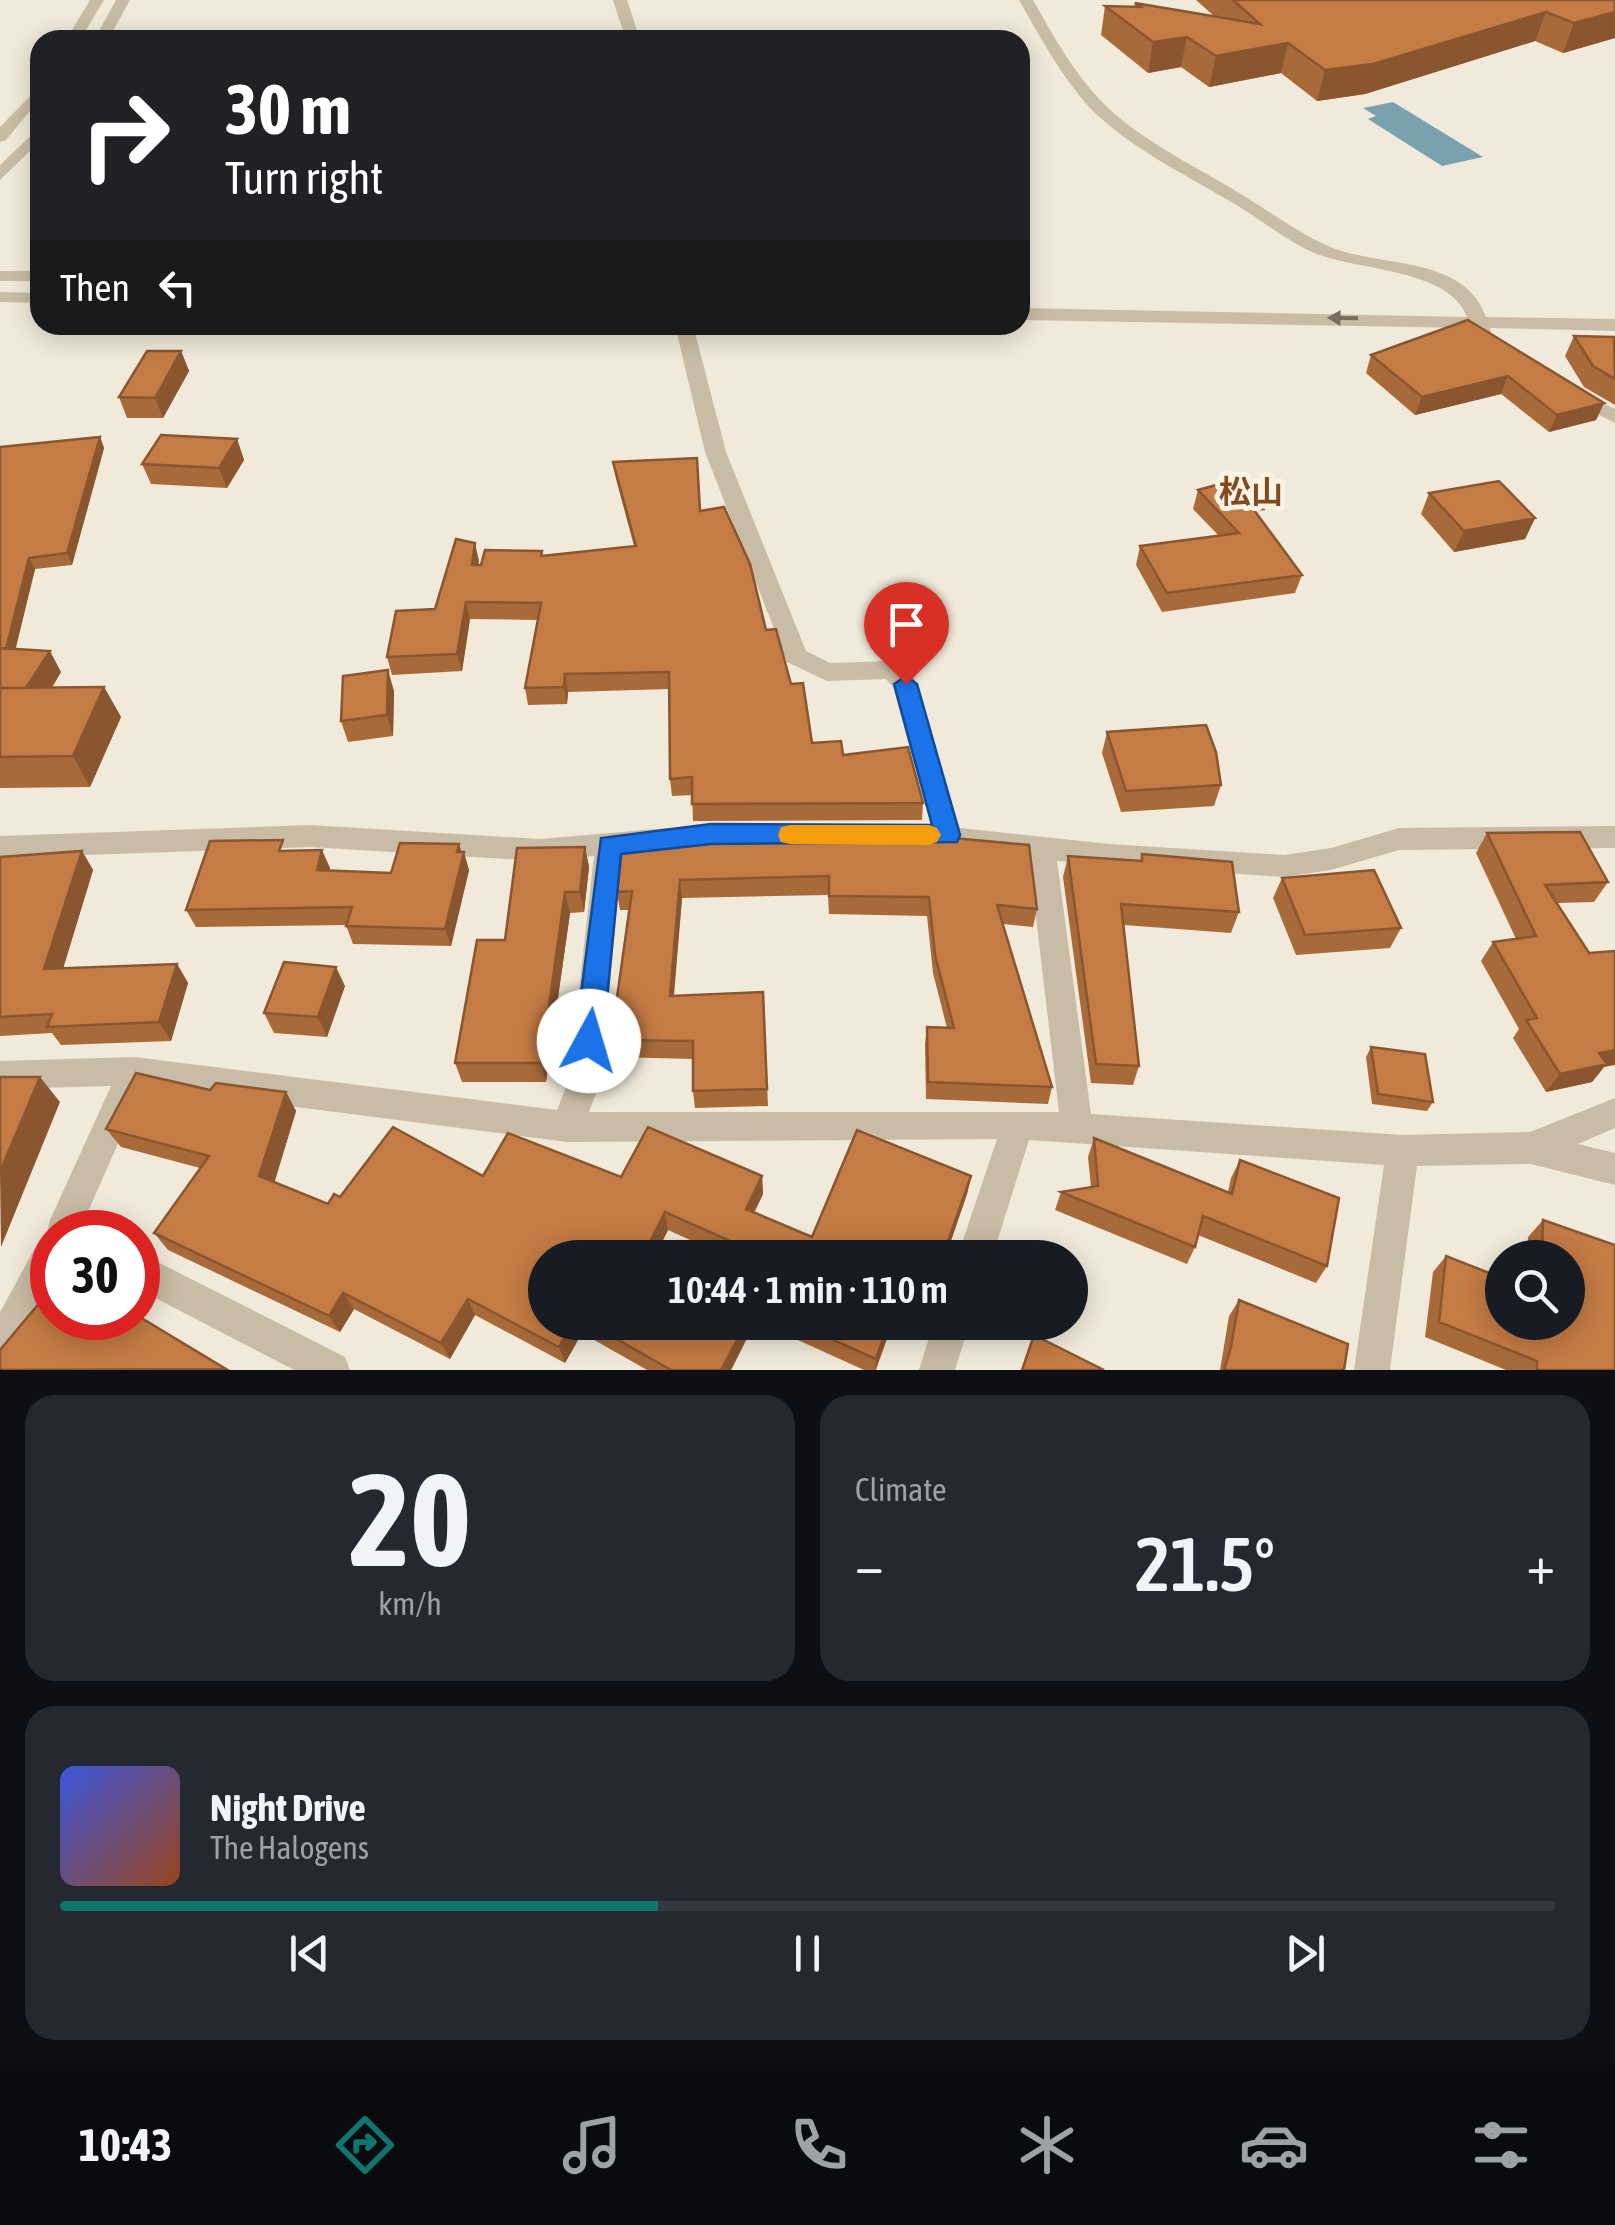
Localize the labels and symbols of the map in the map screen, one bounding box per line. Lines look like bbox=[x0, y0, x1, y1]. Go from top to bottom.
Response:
one-way arrow bbox=[1326, 310, 1358, 326]
district label: 松山 bbox=[1219, 473, 1283, 510]
pin bbox=[864, 582, 949, 685]
position arrow bbox=[537, 989, 641, 1093]
speed limit sign: 30 bbox=[30, 1210, 160, 1340]

